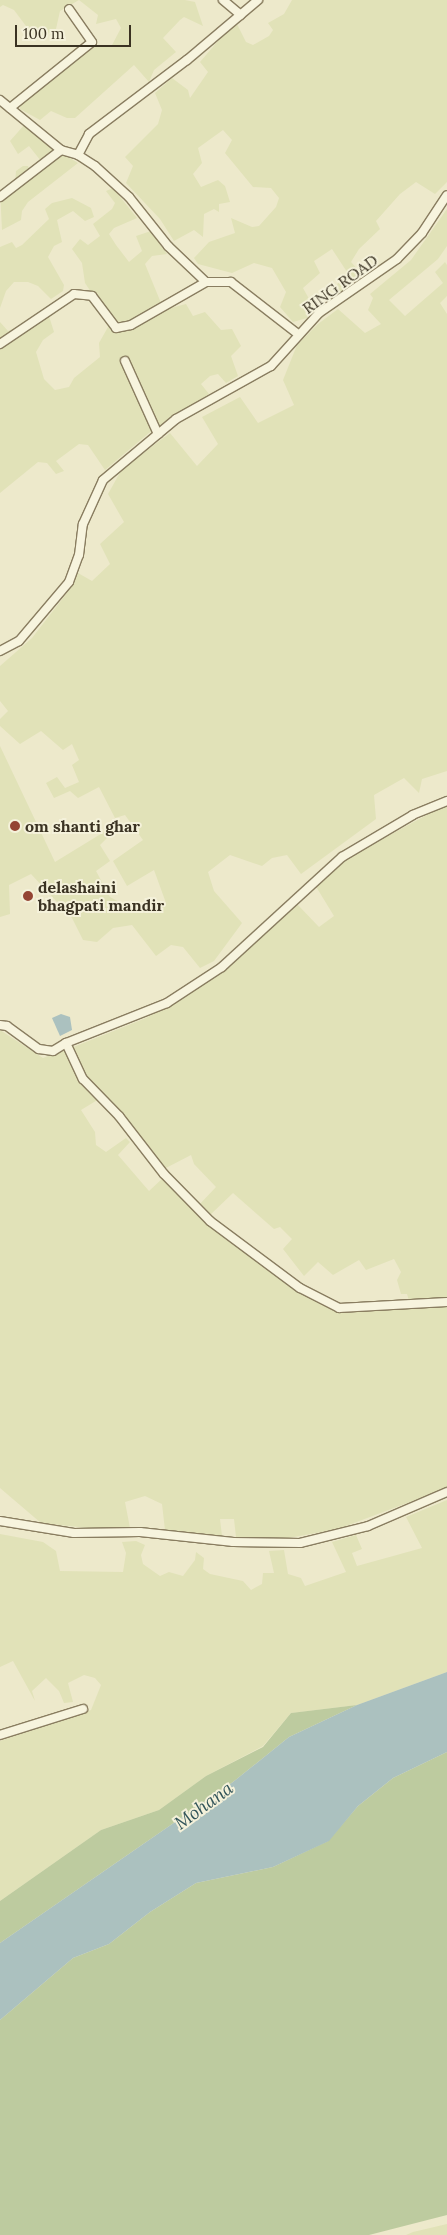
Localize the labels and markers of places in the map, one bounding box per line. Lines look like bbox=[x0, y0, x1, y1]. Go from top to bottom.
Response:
place label: om shanti ghar bbox=[25, 816, 140, 836]
marker: om shanti ghar bbox=[9, 820, 21, 832]
place label: delashaini bhagpati mandir bbox=[38, 877, 164, 915]
marker: delashaini bhagpati mandir bbox=[22, 890, 34, 902]

